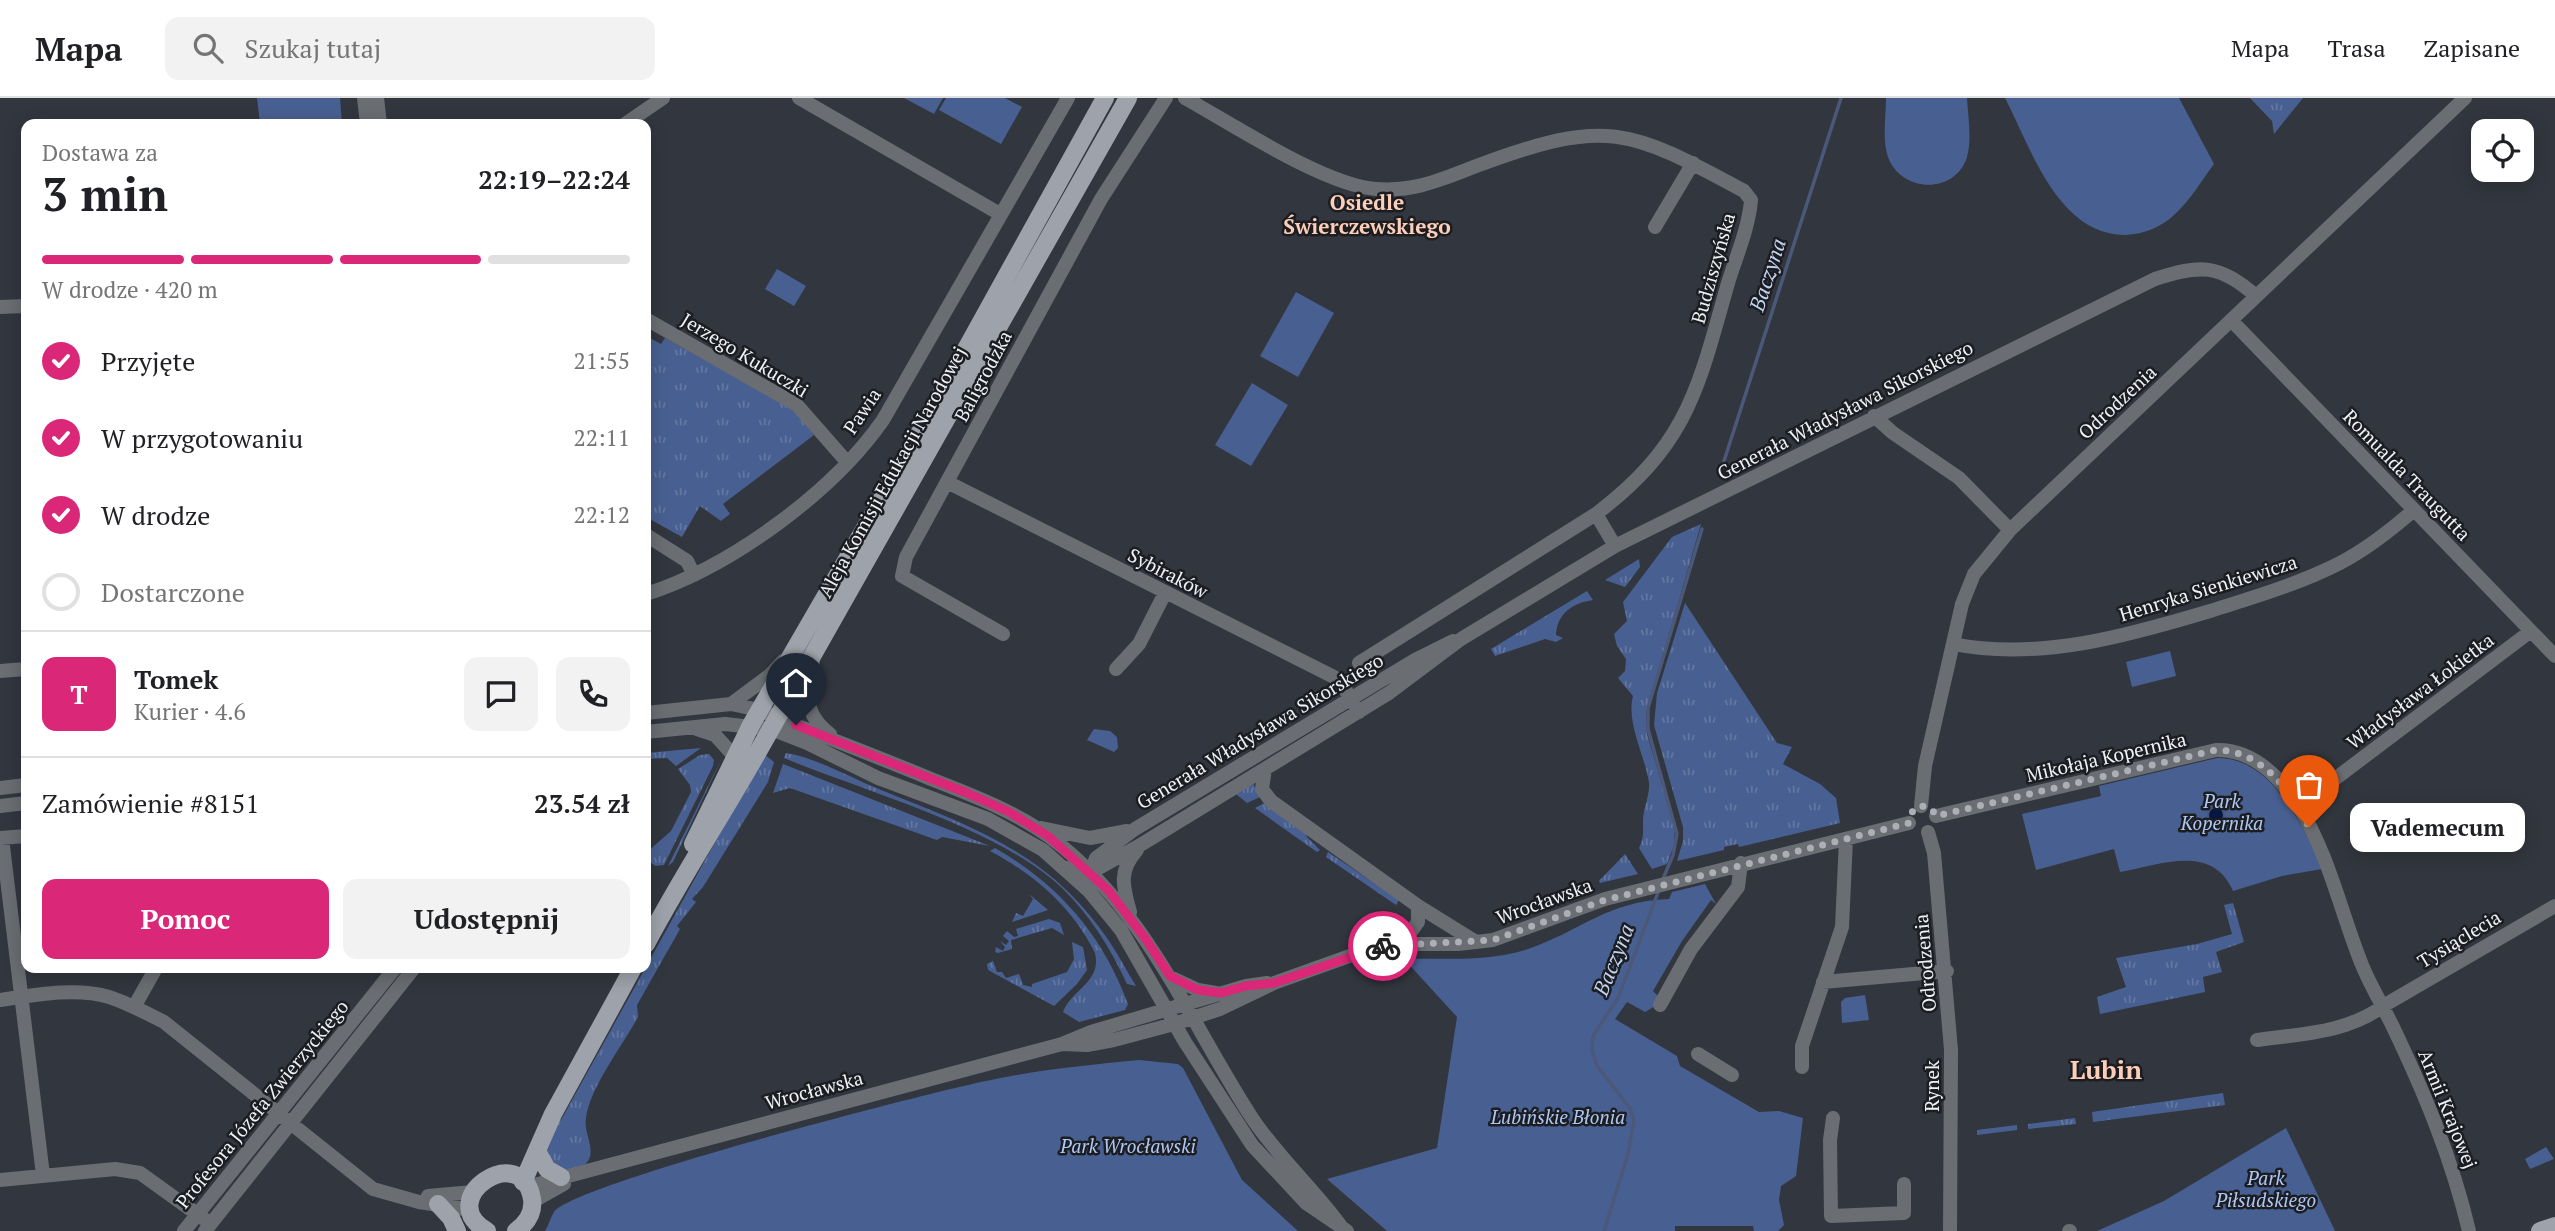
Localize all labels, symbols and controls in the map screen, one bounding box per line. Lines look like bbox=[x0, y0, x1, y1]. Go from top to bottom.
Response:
search box bbox=[165, 17, 655, 80]
text: Mapa bbox=[35, 27, 123, 70]
icon: search bbox=[189, 29, 227, 67]
text: Szukaj tutaj bbox=[245, 31, 381, 65]
text: Mapa bbox=[2231, 32, 2290, 64]
text: Trasa bbox=[2328, 32, 2386, 64]
text: Zapisane bbox=[2424, 32, 2520, 64]
map controls bbox=[2471, 119, 2534, 182]
button: locate bbox=[2471, 119, 2534, 182]
text: Dostawa za bbox=[42, 137, 158, 168]
text: 22:19–22:24 bbox=[478, 162, 630, 196]
text: 3 min bbox=[42, 163, 168, 224]
district label: Osiedle Świerczewskiego bbox=[1283, 188, 1451, 240]
street label: Budziszyńska bbox=[1685, 209, 1740, 326]
water label: Baczyna bbox=[1742, 235, 1792, 316]
text: W drodze · 420 m bbox=[42, 274, 218, 305]
street label: Jerzego Kukuczki bbox=[677, 307, 814, 402]
street label: Baligrodzka bbox=[948, 326, 1017, 426]
street label: Generała Władysława Sikorskiego bbox=[1713, 334, 1977, 485]
icon: check bbox=[42, 342, 80, 380]
street label: Aleja Komisji Edukacji Narodowej bbox=[812, 342, 971, 602]
text: Przyjęte bbox=[101, 344, 195, 378]
text: 21:55 bbox=[573, 345, 630, 376]
street label: Odrodzenia bbox=[2072, 359, 2161, 444]
street label: Pawia bbox=[837, 383, 886, 438]
street label: Romualda Traugutta bbox=[2338, 404, 2477, 546]
icon: check bbox=[42, 419, 80, 457]
text: W przygotowaniu bbox=[101, 421, 303, 455]
text: 22:11 bbox=[573, 422, 630, 453]
icon: check bbox=[42, 496, 80, 534]
text: W drodze bbox=[101, 498, 210, 532]
text: 22:12 bbox=[573, 499, 630, 530]
street label: Sybiraków bbox=[1124, 542, 1213, 604]
street label: Henryka Sienkiewicza bbox=[2116, 548, 2300, 626]
text: Dostarczone bbox=[101, 575, 245, 609]
street label: Władysława Łokietka bbox=[2341, 627, 2499, 754]
street label: Generała Władysława Sikorskiego bbox=[1132, 647, 1388, 814]
pin bbox=[766, 653, 826, 725]
button: chat bbox=[464, 657, 538, 731]
button: phone bbox=[556, 657, 630, 731]
text: Tomek bbox=[134, 662, 219, 696]
icon: home bbox=[777, 664, 815, 702]
text: T bbox=[70, 677, 88, 711]
text: Kurier · 4.6 bbox=[134, 696, 246, 727]
street label: Mikołaja Kopernika bbox=[2023, 726, 2189, 787]
pin bbox=[2279, 755, 2339, 827]
icon: bag bbox=[2290, 766, 2328, 804]
text: Zamówienie #8151 bbox=[42, 786, 259, 820]
text: 23.54 zł bbox=[534, 786, 630, 820]
park label: Park Kopernika bbox=[2180, 788, 2263, 835]
callout: Vademecum bbox=[2351, 802, 2526, 852]
text: Vademecum bbox=[2370, 812, 2505, 843]
street label: Wrocławska bbox=[1492, 871, 1596, 929]
button: Pomoc bbox=[42, 879, 329, 959]
button: Udostępnij bbox=[343, 879, 630, 959]
street label: Tysiąclecia bbox=[2412, 904, 2505, 973]
courier bbox=[1348, 911, 1418, 981]
street label: Odrodzenia bbox=[1908, 913, 1941, 1013]
water label: Baczyna bbox=[1586, 920, 1640, 1001]
icon: bike bbox=[1364, 927, 1402, 965]
street label: Profesora Józefa Zwierzyckiego bbox=[170, 994, 354, 1213]
street label: Armii Krajowej bbox=[2413, 1046, 2484, 1172]
district label: Lubin bbox=[2070, 1052, 2142, 1086]
street label: Rynek bbox=[1919, 1060, 1944, 1112]
street label: Wrocławska bbox=[762, 1064, 866, 1115]
park label: Lubińskie Błonia bbox=[1490, 1104, 1625, 1129]
park label: Park Wrocławski bbox=[1059, 1133, 1196, 1158]
park label: Park Piłsudskiego bbox=[2215, 1165, 2316, 1212]

